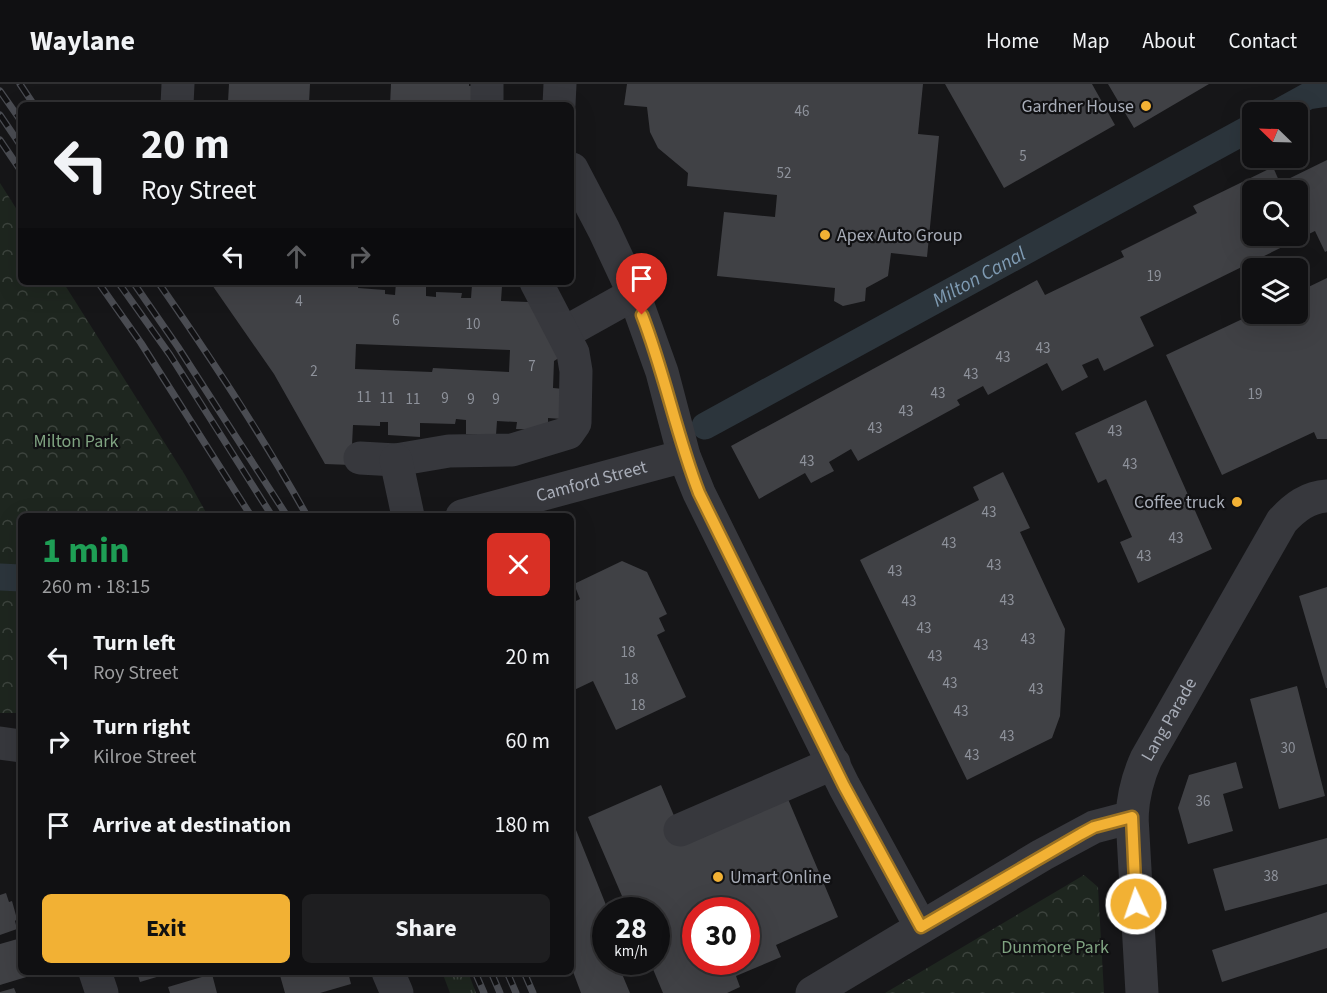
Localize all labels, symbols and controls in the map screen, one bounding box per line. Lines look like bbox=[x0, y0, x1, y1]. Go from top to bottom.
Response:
text: Waylane bbox=[30, 21, 135, 61]
text: Home bbox=[986, 26, 1039, 56]
text: Map bbox=[1072, 26, 1110, 56]
text: About bbox=[1143, 26, 1195, 56]
text: Contact bbox=[1228, 26, 1297, 56]
place label: Gardner House bbox=[1021, 94, 1134, 119]
marker: Gardner House bbox=[1139, 99, 1153, 113]
house number: 46 bbox=[795, 101, 809, 122]
north arrow bbox=[1242, 102, 1308, 168]
map controls bbox=[1242, 102, 1308, 324]
text: 20 m bbox=[141, 115, 230, 175]
icon: left bbox=[42, 126, 120, 204]
house number: 5 bbox=[1019, 146, 1027, 167]
house number: 52 bbox=[777, 163, 791, 184]
text: Roy Street bbox=[141, 171, 256, 210]
button: search bbox=[1242, 180, 1308, 246]
place label: Apex Auto Group bbox=[837, 223, 963, 248]
marker: Apex Auto Group bbox=[818, 228, 832, 242]
icon: left bbox=[217, 240, 250, 273]
icon: ahead bbox=[280, 240, 313, 273]
icon: right bbox=[343, 240, 376, 273]
water label: Milton Canal bbox=[927, 240, 1031, 314]
pin bbox=[616, 253, 667, 315]
button: layers bbox=[1242, 258, 1308, 324]
icon: arrive bbox=[625, 262, 658, 295]
house number: 19 bbox=[1147, 266, 1161, 287]
house number: 4 bbox=[295, 291, 303, 312]
house number: 6 bbox=[392, 310, 400, 331]
house number: 10 bbox=[466, 314, 480, 335]
house number: 43 bbox=[1036, 338, 1050, 359]
house number: 43 bbox=[996, 347, 1010, 368]
house number: 7 bbox=[528, 356, 536, 377]
house number: 2 bbox=[310, 361, 318, 382]
house number: 43 bbox=[964, 364, 978, 385]
house number: 43 bbox=[931, 383, 945, 404]
house number: 19 bbox=[1248, 384, 1262, 405]
house number: 11 bbox=[357, 387, 371, 408]
house number: 11 bbox=[380, 388, 394, 409]
house number: 9 bbox=[441, 388, 449, 409]
house number: 11 bbox=[406, 389, 420, 410]
house number: 9 bbox=[467, 389, 475, 410]
house number: 9 bbox=[492, 389, 500, 410]
house number: 43 bbox=[899, 401, 913, 422]
house number: 43 bbox=[868, 418, 882, 439]
house number: 43 bbox=[1108, 421, 1122, 442]
park label: Milton Park bbox=[34, 429, 118, 454]
house number: 43 bbox=[800, 451, 814, 472]
house number: 43 bbox=[1123, 454, 1137, 475]
street label: Camford Street bbox=[533, 455, 650, 508]
place label: Coffee truck bbox=[1134, 490, 1225, 515]
marker: Coffee truck bbox=[1230, 495, 1244, 509]
house number: 43 bbox=[982, 502, 996, 523]
text: 1 min bbox=[42, 525, 130, 576]
house number: 43 bbox=[1169, 528, 1183, 549]
button: close bbox=[487, 533, 550, 596]
house number: 43 bbox=[942, 533, 956, 554]
house number: 43 bbox=[1137, 546, 1151, 567]
house number: 43 bbox=[987, 555, 1001, 576]
house number: 43 bbox=[888, 561, 902, 582]
text: 260 m · 18:15 bbox=[42, 573, 150, 601]
house number: 43 bbox=[1000, 590, 1014, 611]
house number: 43 bbox=[902, 591, 916, 612]
house number: 43 bbox=[917, 618, 931, 639]
text: Turn left bbox=[93, 627, 175, 659]
house number: 43 bbox=[1021, 629, 1035, 650]
house number: 43 bbox=[974, 635, 988, 656]
icon: left bbox=[42, 641, 75, 674]
text: 20 m bbox=[505, 641, 550, 673]
house number: 18 bbox=[621, 642, 635, 663]
house number: 43 bbox=[928, 646, 942, 667]
text: Roy Street bbox=[93, 659, 178, 687]
house number: 18 bbox=[624, 669, 638, 690]
house number: 43 bbox=[943, 673, 957, 694]
street label: Lang Parade bbox=[1135, 673, 1203, 766]
house number: 43 bbox=[1029, 679, 1043, 700]
house number: 18 bbox=[631, 695, 645, 716]
house number: 43 bbox=[954, 701, 968, 722]
text: Turn right bbox=[93, 711, 190, 743]
icon: right bbox=[42, 725, 75, 758]
text: 60 m bbox=[505, 725, 550, 757]
house number: 43 bbox=[1000, 726, 1014, 747]
house number: 30 bbox=[1281, 738, 1295, 759]
text: Kilroe Street bbox=[93, 743, 196, 771]
house number: 43 bbox=[965, 745, 979, 766]
house number: 36 bbox=[1196, 791, 1210, 812]
icon: arrive bbox=[42, 809, 75, 842]
text: Arrive at destination bbox=[93, 809, 291, 841]
text: 180 m bbox=[495, 809, 550, 841]
place label: Umart Online bbox=[730, 865, 831, 890]
house number: 38 bbox=[1264, 866, 1278, 887]
marker: Umart Online bbox=[711, 870, 725, 884]
position arrow bbox=[1104, 872, 1168, 936]
button: Exit bbox=[42, 894, 290, 963]
button: Share bbox=[302, 894, 550, 963]
speed limit sign: 30 bbox=[682, 897, 760, 975]
text: 28 bbox=[615, 907, 647, 950]
park label: Dunmore Park bbox=[1001, 935, 1109, 960]
text: km/h bbox=[614, 941, 648, 962]

